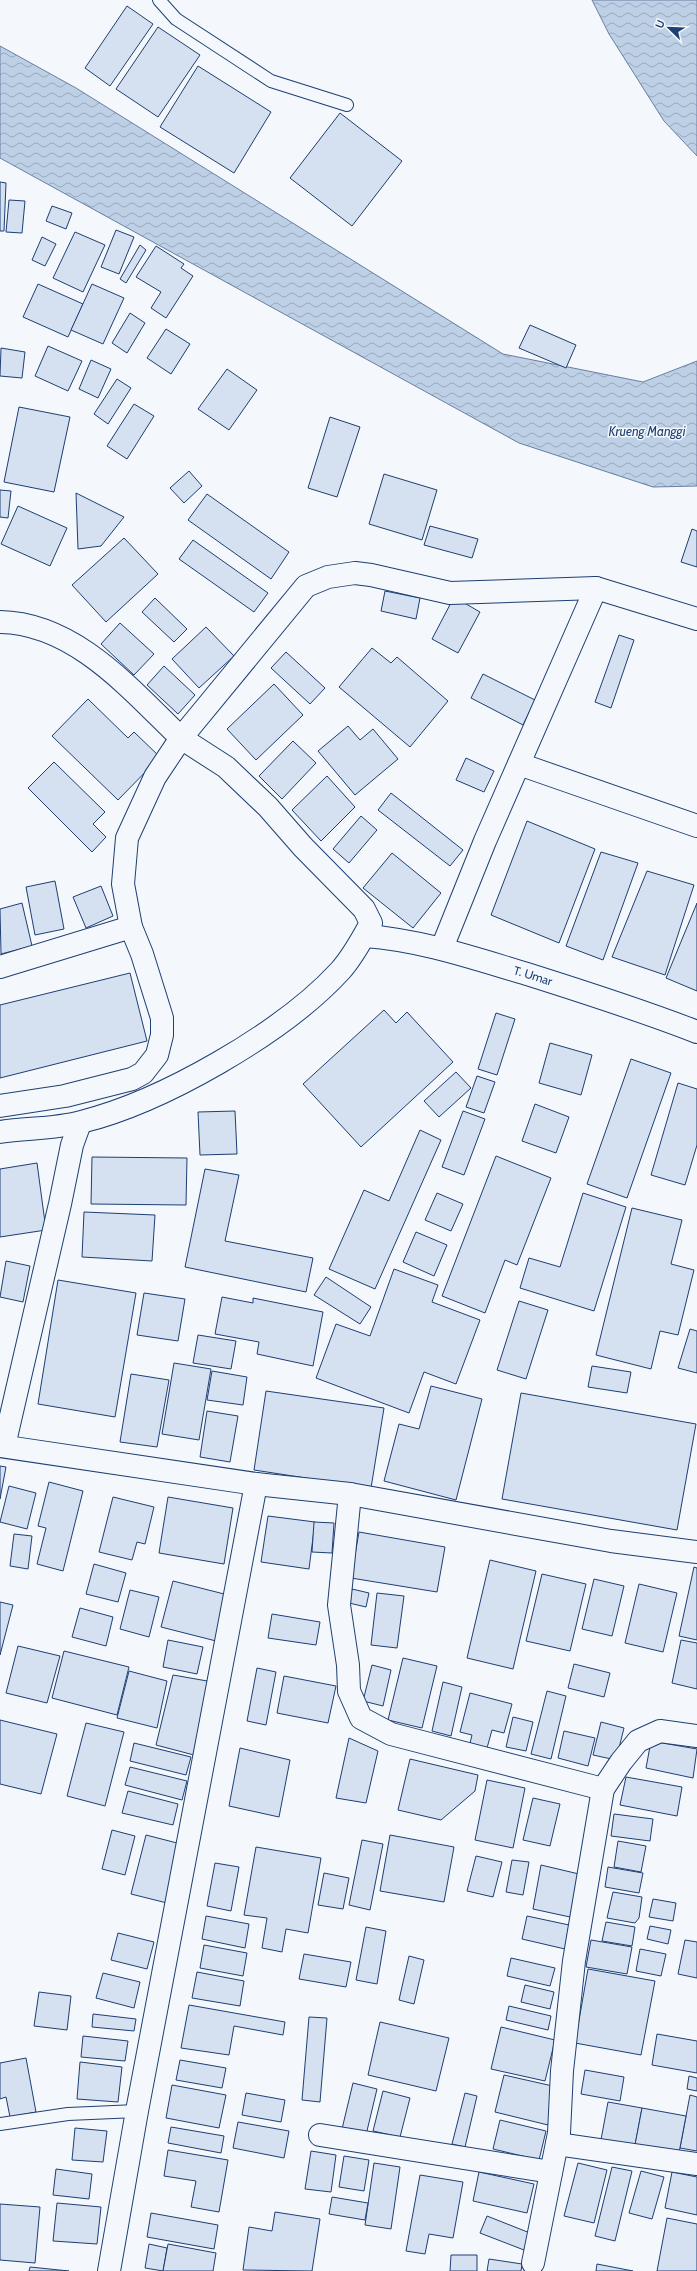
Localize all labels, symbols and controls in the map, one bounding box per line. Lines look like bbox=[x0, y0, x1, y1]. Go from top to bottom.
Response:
north arrow bbox=[649, 8, 689, 48]
text: U bbox=[652, 18, 668, 30]
water label: Krueng Manggi bbox=[609, 423, 686, 439]
street label: T. Umar bbox=[512, 962, 554, 989]

